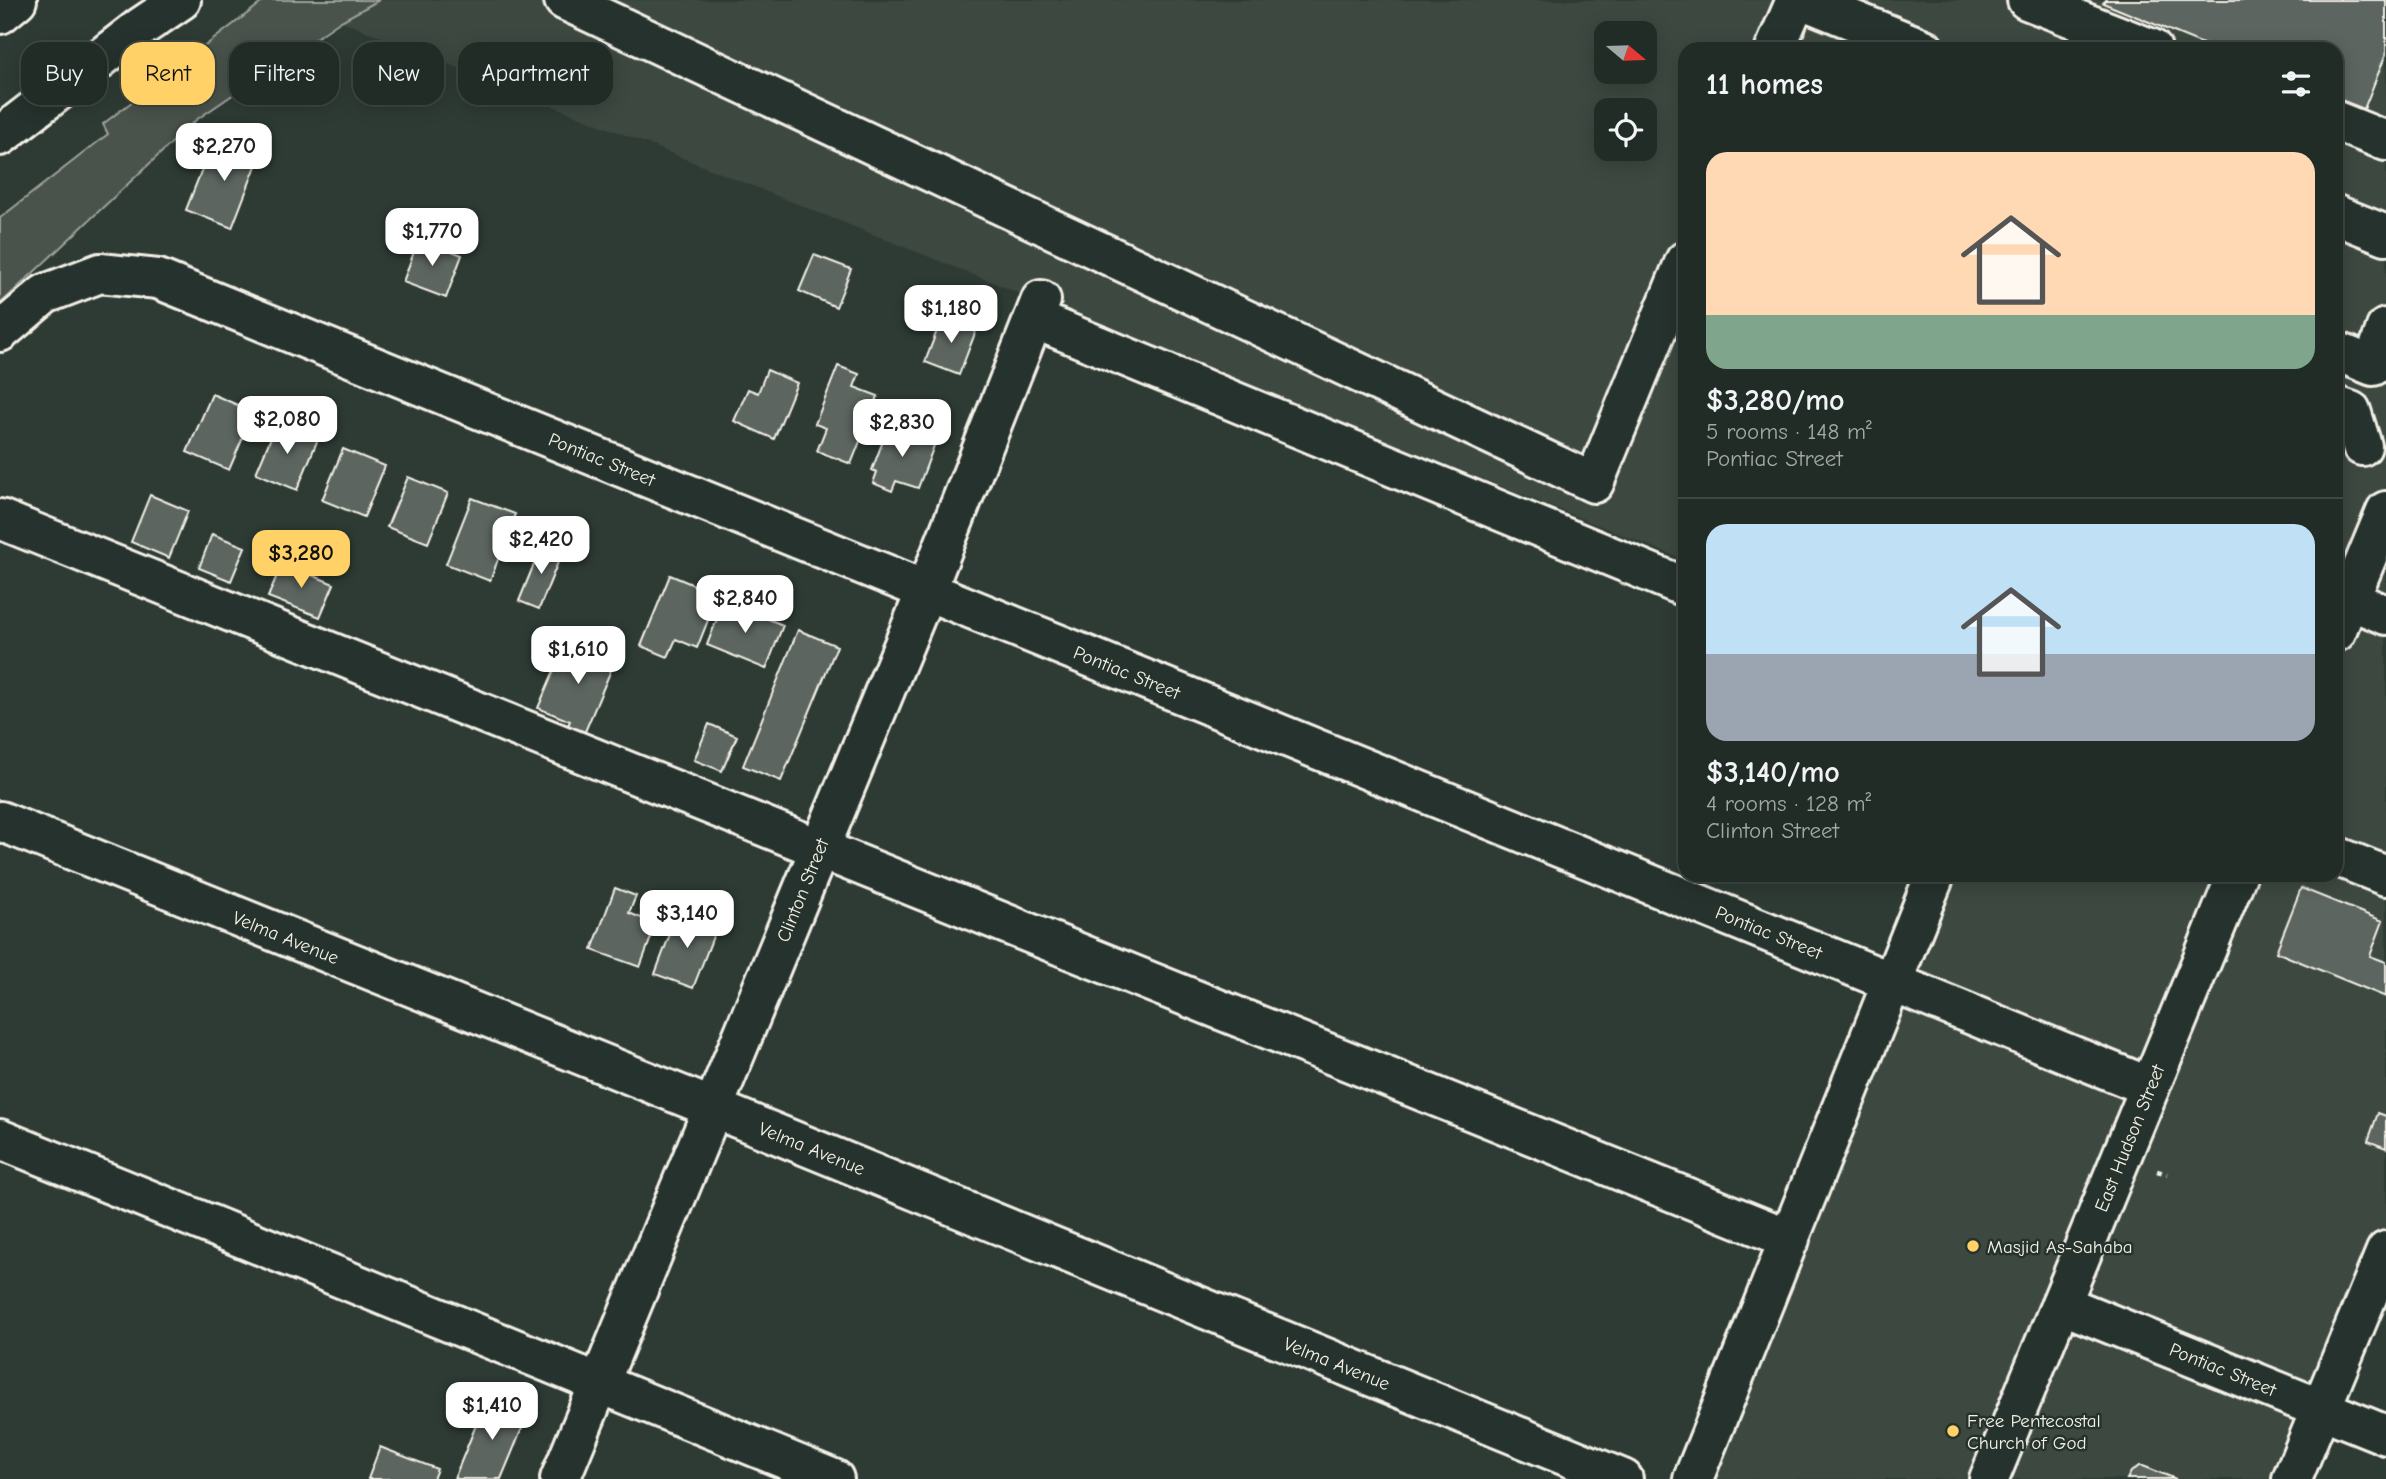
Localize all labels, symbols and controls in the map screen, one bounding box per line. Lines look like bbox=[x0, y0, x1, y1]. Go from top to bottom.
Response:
north arrow bbox=[1594, 21, 1657, 84]
map controls bbox=[1594, 21, 1657, 161]
chip: Buy bbox=[21, 42, 107, 105]
chip: Rent bbox=[121, 42, 215, 105]
chip: Filters bbox=[229, 42, 339, 105]
chip: New bbox=[353, 42, 444, 105]
chip: Apartment bbox=[458, 42, 613, 105]
icon: filters bbox=[2277, 65, 2315, 103]
text: 11 homes bbox=[1706, 67, 1823, 102]
button: locate bbox=[1594, 98, 1657, 161]
pin: $2,270 bbox=[167, 124, 281, 183]
text: $2,270 bbox=[192, 132, 256, 159]
icon: home bbox=[1948, 197, 2074, 323]
pin: $1,770 bbox=[375, 208, 489, 268]
text: $1,770 bbox=[401, 217, 463, 244]
pin: $1,180 bbox=[894, 286, 1008, 345]
text: $1,180 bbox=[920, 294, 982, 321]
text: $3,280/mo bbox=[1706, 383, 1845, 418]
pin: $2,080 bbox=[230, 396, 344, 456]
pin: $2,830 bbox=[845, 400, 959, 459]
text: $2,080 bbox=[253, 405, 321, 432]
text: $2,830 bbox=[869, 408, 935, 435]
text: 5 rooms · 148 m² bbox=[1706, 418, 1872, 445]
street label: Pontiac Street bbox=[545, 429, 659, 492]
text: Pontiac Street bbox=[1706, 445, 1843, 472]
pin: $2,420 bbox=[484, 516, 598, 576]
text: $2,420 bbox=[508, 525, 574, 552]
pin: $3,280 bbox=[244, 530, 358, 590]
text: $3,280 bbox=[268, 539, 334, 566]
icon: home bbox=[1948, 569, 2074, 695]
pin: $2,840 bbox=[688, 576, 802, 635]
text: $2,840 bbox=[712, 584, 778, 611]
pin: $1,610 bbox=[521, 626, 635, 686]
text: $1,610 bbox=[547, 635, 609, 662]
street label: Pontiac Street bbox=[1070, 642, 1184, 705]
text: $3,140/mo bbox=[1706, 755, 1840, 790]
text: 4 rooms · 128 m² bbox=[1706, 790, 1871, 817]
text: Clinton Street bbox=[1706, 817, 1839, 844]
street label: Clinton Street bbox=[772, 835, 834, 945]
pin: $3,140 bbox=[630, 890, 744, 950]
text: $3,140 bbox=[656, 899, 718, 926]
street label: Pontiac Street bbox=[1712, 902, 1826, 965]
street label: Velma Avenue bbox=[229, 907, 342, 969]
street label: East Hudson Street bbox=[2090, 1061, 2170, 1215]
street label: Velma Avenue bbox=[755, 1118, 868, 1180]
place label: Masjid As-Sahaba bbox=[1987, 1236, 2133, 1258]
marker: Masjid As-Sahaba bbox=[1965, 1238, 1981, 1254]
street label: Velma Avenue bbox=[1280, 1333, 1393, 1395]
street label: Pontiac Street bbox=[2166, 1339, 2280, 1402]
pin: $1,410 bbox=[435, 1382, 549, 1442]
text: $1,410 bbox=[462, 1391, 522, 1418]
place label: Free Pentecostal Church of God bbox=[1967, 1410, 2101, 1454]
marker: Free Pentecostal Church of God bbox=[1945, 1423, 1961, 1439]

